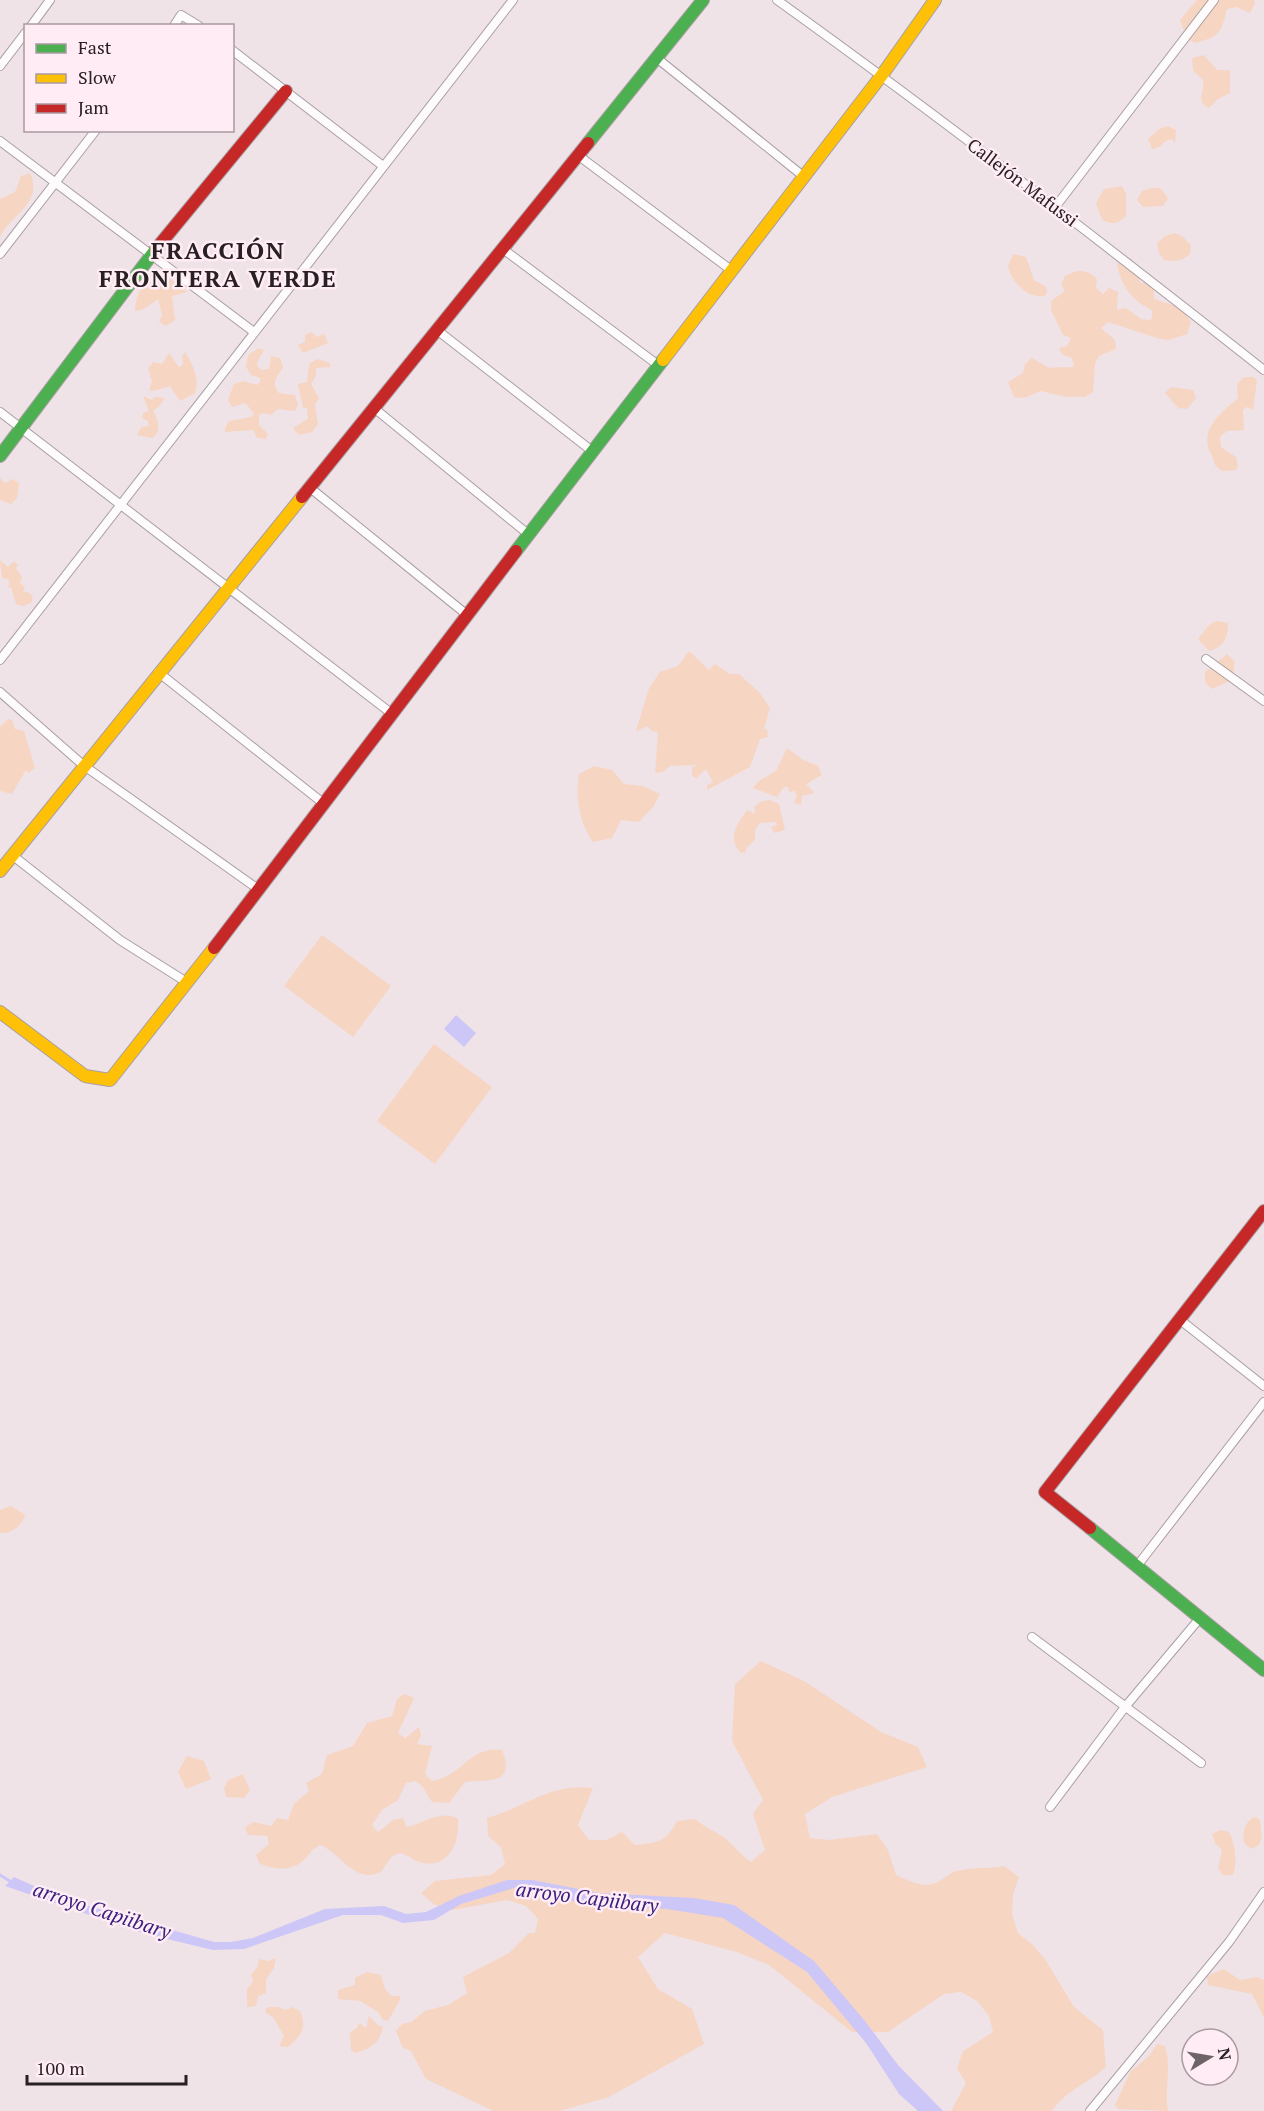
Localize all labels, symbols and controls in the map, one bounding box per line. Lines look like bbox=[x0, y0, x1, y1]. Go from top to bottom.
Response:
legend bbox=[24, 24, 234, 132]
text: Fast bbox=[78, 35, 112, 59]
text: Slow bbox=[78, 65, 117, 89]
text: Jam bbox=[78, 95, 109, 119]
street label: Callejón Mafussi bbox=[963, 132, 1083, 232]
district label: FRACCIÓN FRONTERA VERDE bbox=[99, 234, 337, 294]
water label: arroyo Capiibary bbox=[30, 1875, 175, 1945]
water label: arroyo Capiibary bbox=[514, 1875, 661, 1919]
north arrow bbox=[1180, 2027, 1240, 2087]
text: N bbox=[1213, 2046, 1237, 2062]
scale bar bbox=[27, 2048, 186, 2086]
text: 100 m bbox=[36, 2056, 85, 2080]

